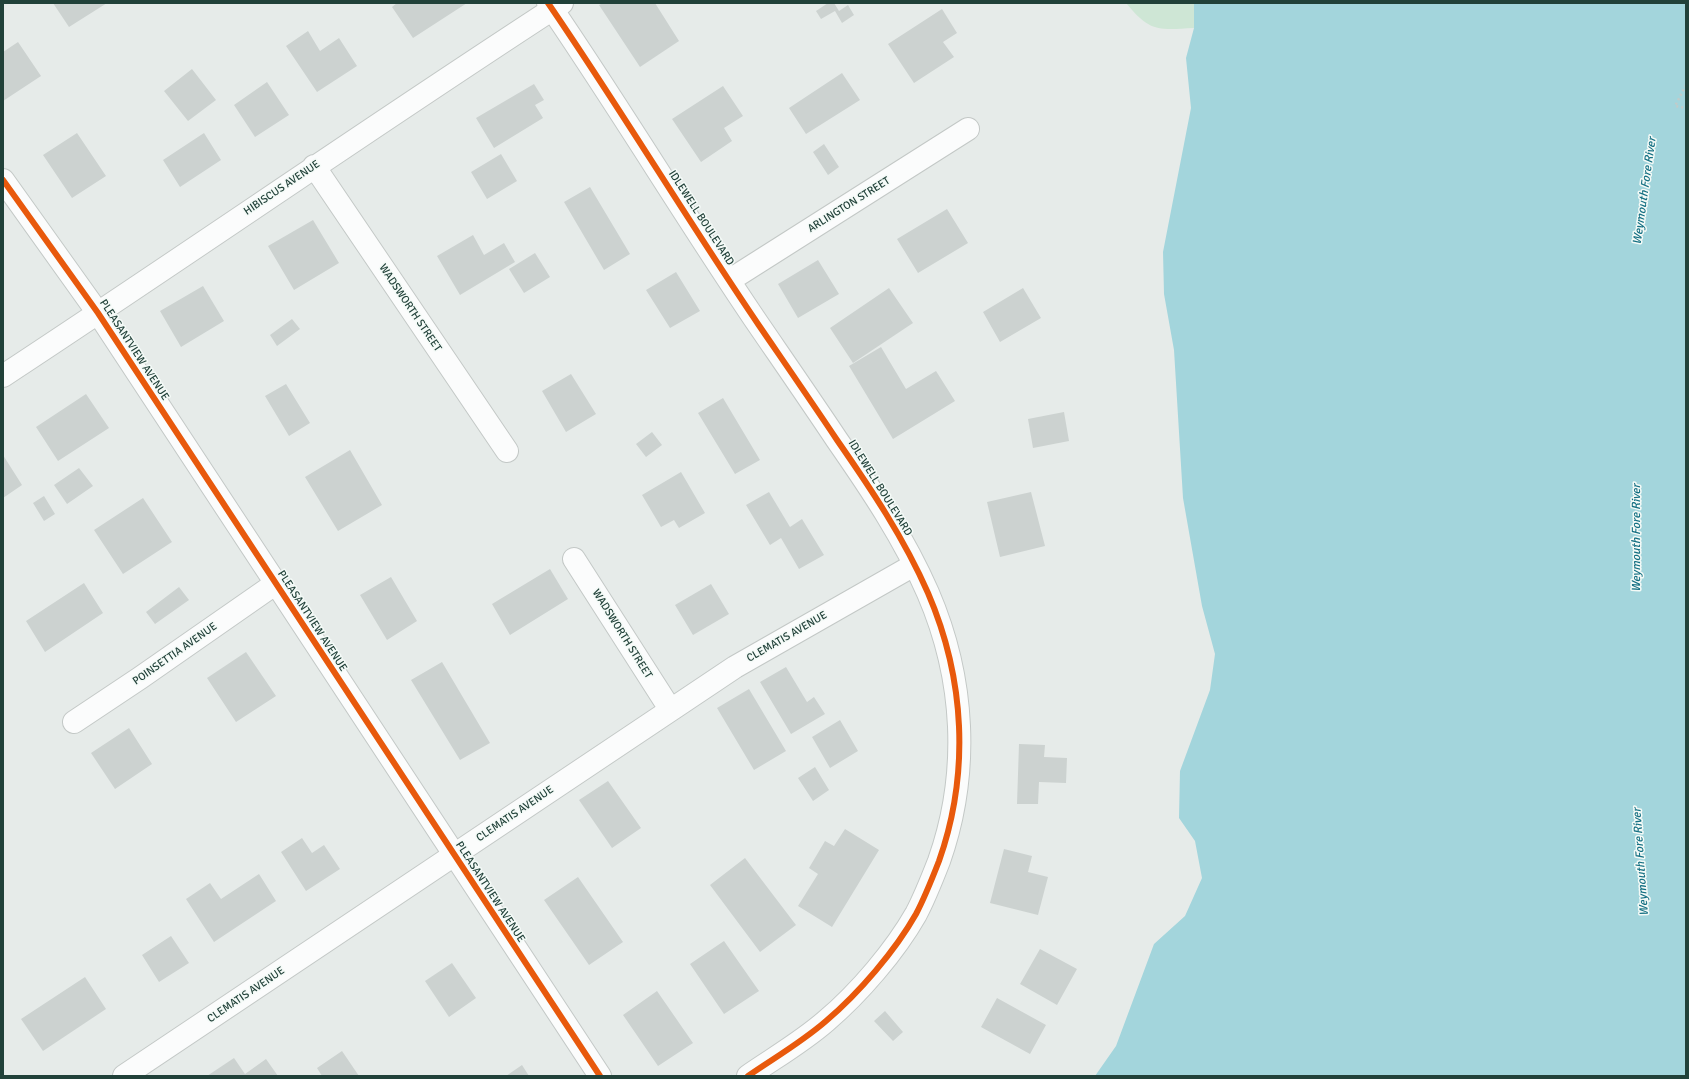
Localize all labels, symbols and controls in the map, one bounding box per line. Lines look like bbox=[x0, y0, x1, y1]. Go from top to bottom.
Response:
water label: Weymouth Fore River bbox=[1630, 137, 1660, 245]
street label: HIBISCUS AVENUE bbox=[241, 158, 323, 218]
street label: IDLEWELL BOULEVARD bbox=[665, 168, 737, 268]
street label: ARLINGTON STREET bbox=[805, 174, 893, 236]
street label: WADSWORTH STREET bbox=[376, 262, 444, 354]
street label: PLEASANTVIEW AVENUE bbox=[96, 297, 172, 403]
street label: IDLEWELL BOULEVARD bbox=[845, 438, 915, 538]
water label: Weymouth Fore River bbox=[1630, 484, 1644, 592]
street label: PLEASANTVIEW AVENUE bbox=[274, 568, 350, 674]
street label: WADSWORTH STREET bbox=[589, 587, 655, 681]
street label: CLEMATIS AVENUE bbox=[745, 609, 829, 665]
street label: POINSETTIA AVENUE bbox=[130, 620, 220, 688]
street label: CLEMATIS AVENUE bbox=[474, 783, 556, 845]
water label: Weymouth Fore River bbox=[1630, 808, 1652, 916]
street label: PLEASANTVIEW AVENUE bbox=[452, 839, 528, 945]
street label: CLEMATIS AVENUE bbox=[205, 964, 287, 1026]

